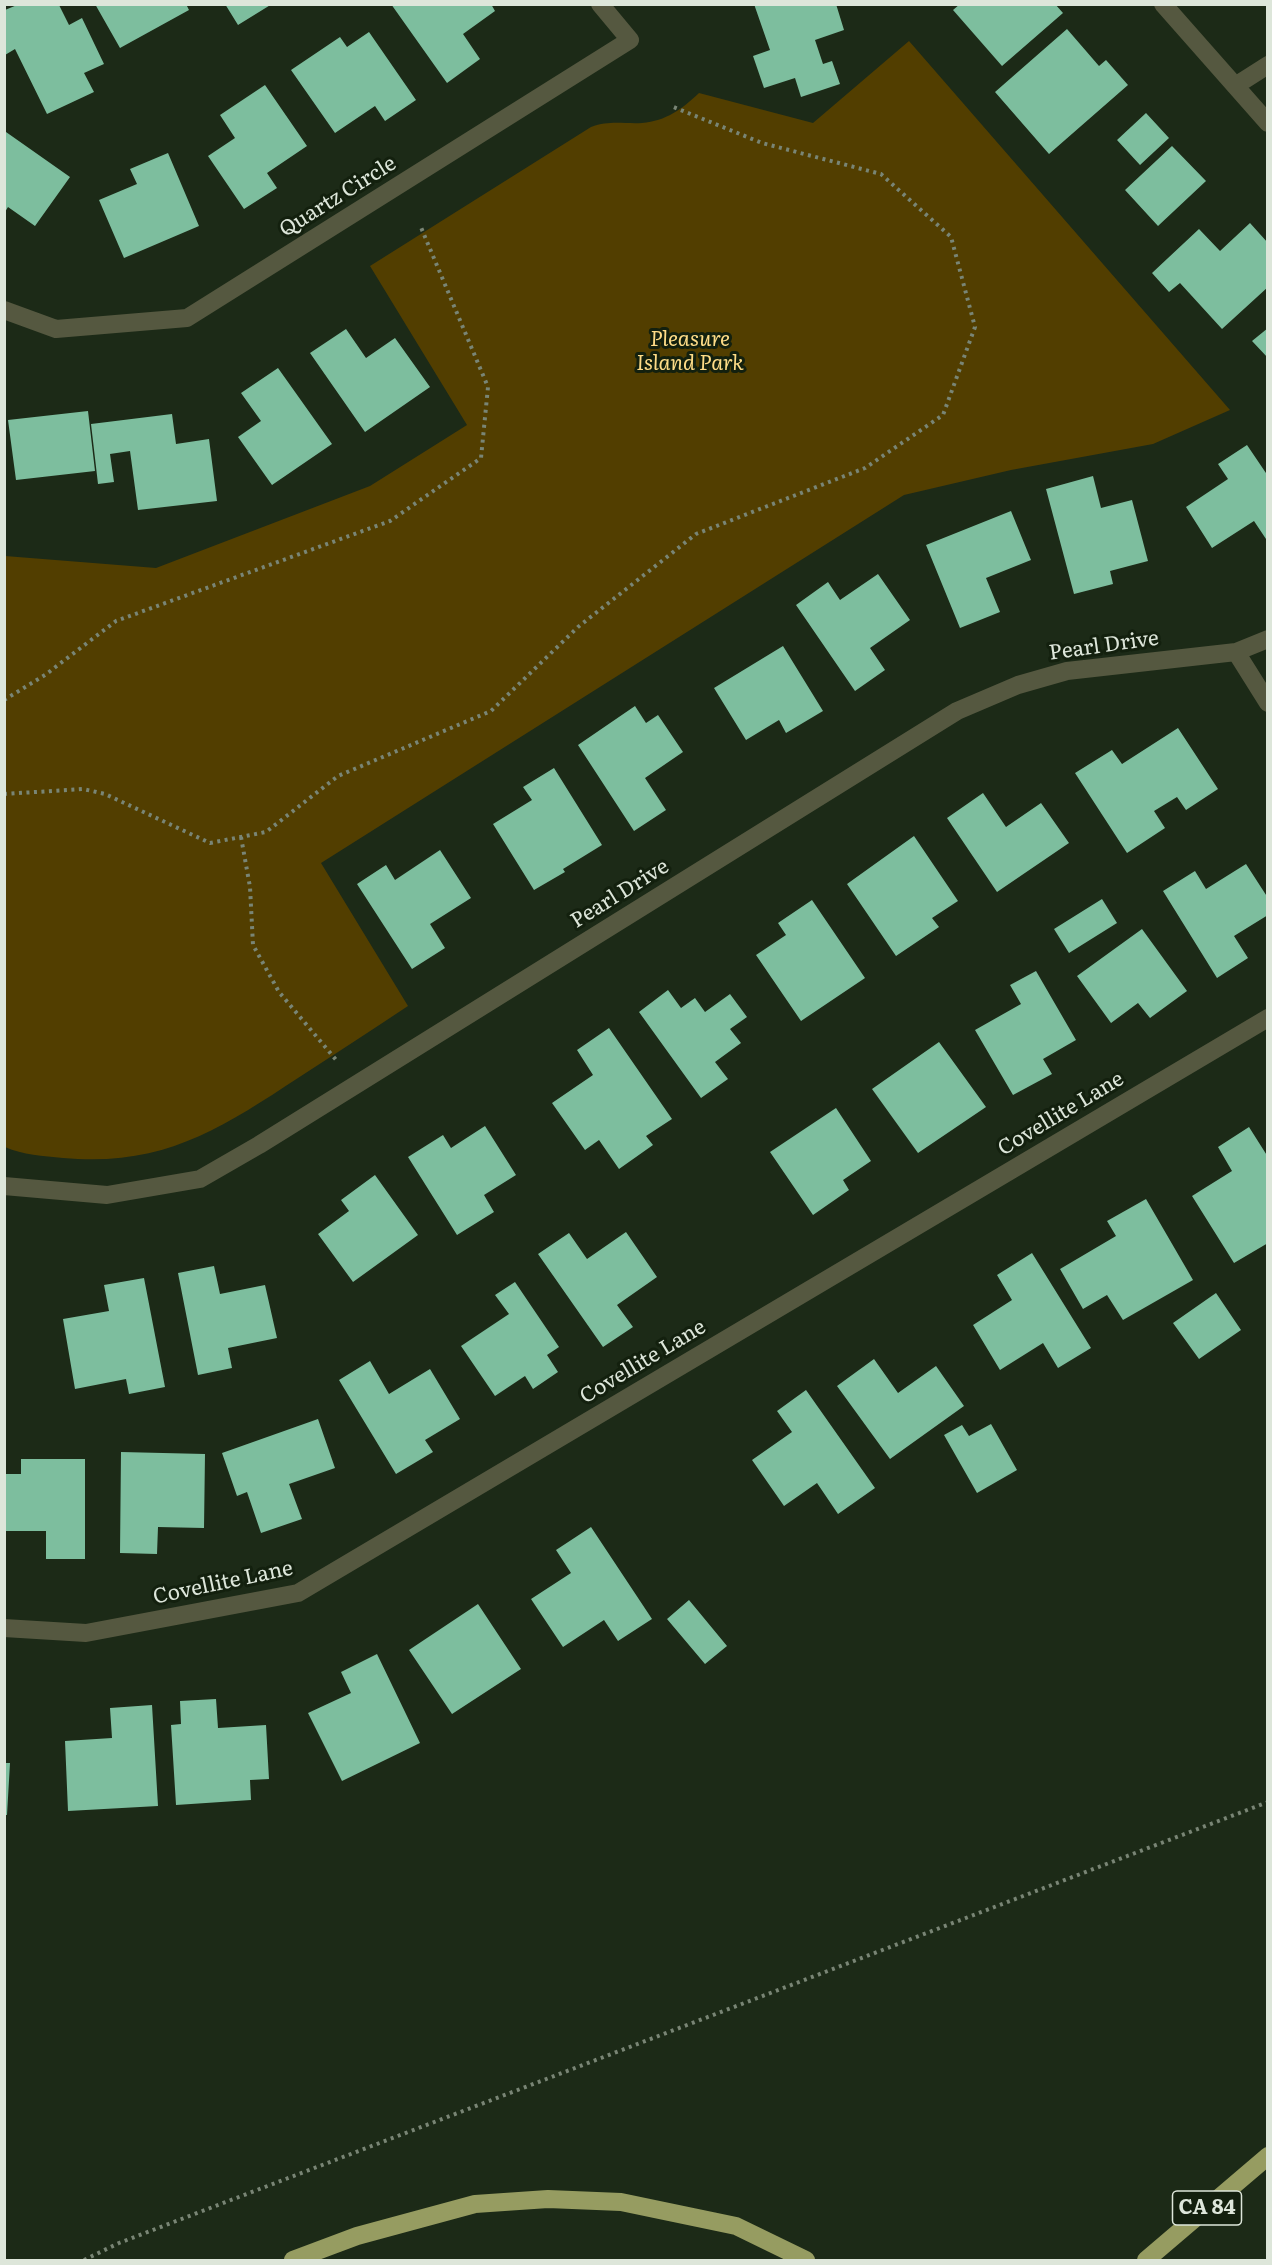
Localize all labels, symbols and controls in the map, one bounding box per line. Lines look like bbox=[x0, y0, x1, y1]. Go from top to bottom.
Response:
street label: Quartz Circle bbox=[275, 151, 401, 243]
park label: Pleasure Island Park bbox=[636, 327, 744, 377]
street label: Pearl Drive bbox=[1048, 626, 1160, 666]
street label: Pearl Drive bbox=[566, 854, 674, 934]
street label: Covellite Lane bbox=[994, 1067, 1128, 1161]
street label: Covellite Lane bbox=[576, 1315, 710, 1409]
street label: Covellite Lane bbox=[151, 1556, 295, 1610]
road number: CA 84 bbox=[1172, 2191, 1242, 2225]

